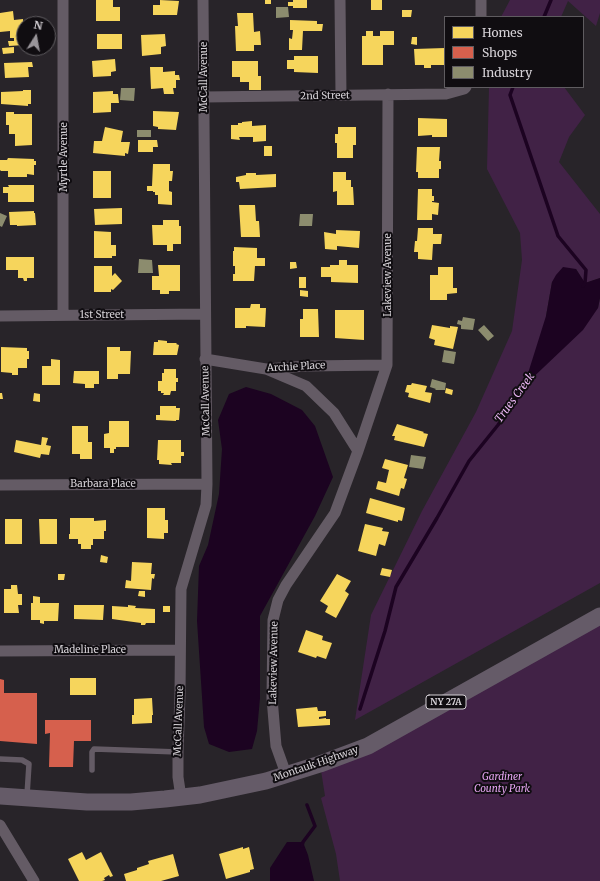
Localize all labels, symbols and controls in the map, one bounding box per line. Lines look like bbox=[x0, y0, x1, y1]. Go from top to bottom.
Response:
north arrow bbox=[16, 16, 56, 56]
legend bbox=[444, 16, 584, 88]
text: N bbox=[32, 17, 44, 33]
text: Homes bbox=[482, 25, 523, 40]
street label: McCall Avenue bbox=[198, 42, 210, 112]
text: Shops bbox=[482, 45, 517, 60]
text: Industry bbox=[482, 65, 532, 80]
street label: 2nd Street bbox=[300, 90, 350, 102]
street label: Myrtle Avenue bbox=[58, 122, 70, 192]
street label: Lakeview Avenue bbox=[382, 233, 394, 317]
street label: 1st Street bbox=[80, 309, 124, 321]
street label: Archie Place bbox=[266, 359, 326, 375]
street label: McCall Avenue bbox=[199, 366, 213, 436]
water label: Trues Creek bbox=[493, 371, 537, 425]
street label: Barbara Place bbox=[70, 478, 136, 490]
street label: Lakeview Avenue bbox=[267, 621, 281, 705]
street label: Madeline Place bbox=[54, 644, 126, 656]
street label: McCall Avenue bbox=[172, 686, 186, 756]
road number: NY 27A bbox=[426, 695, 466, 709]
street label: Montauk Highway bbox=[272, 744, 360, 784]
park label: Gardiner County Park bbox=[474, 771, 530, 794]

